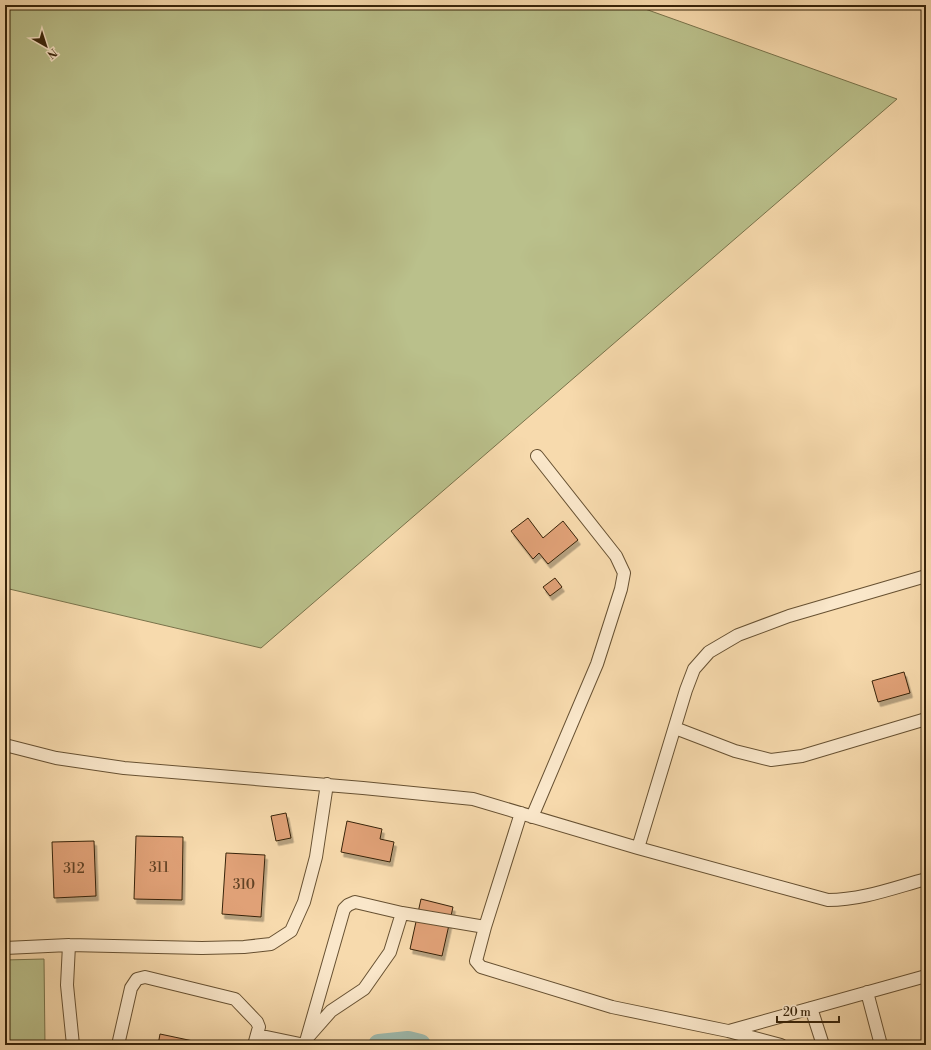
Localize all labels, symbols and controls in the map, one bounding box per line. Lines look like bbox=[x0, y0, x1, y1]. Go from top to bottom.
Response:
north arrow bbox=[26, 26, 66, 66]
text: N bbox=[44, 45, 59, 61]
house number: 311 bbox=[149, 859, 169, 877]
house number: 312 bbox=[63, 860, 85, 878]
house number: 310 bbox=[233, 876, 255, 894]
scale bar bbox=[777, 998, 839, 1024]
text: 20 m bbox=[783, 1005, 811, 1020]

